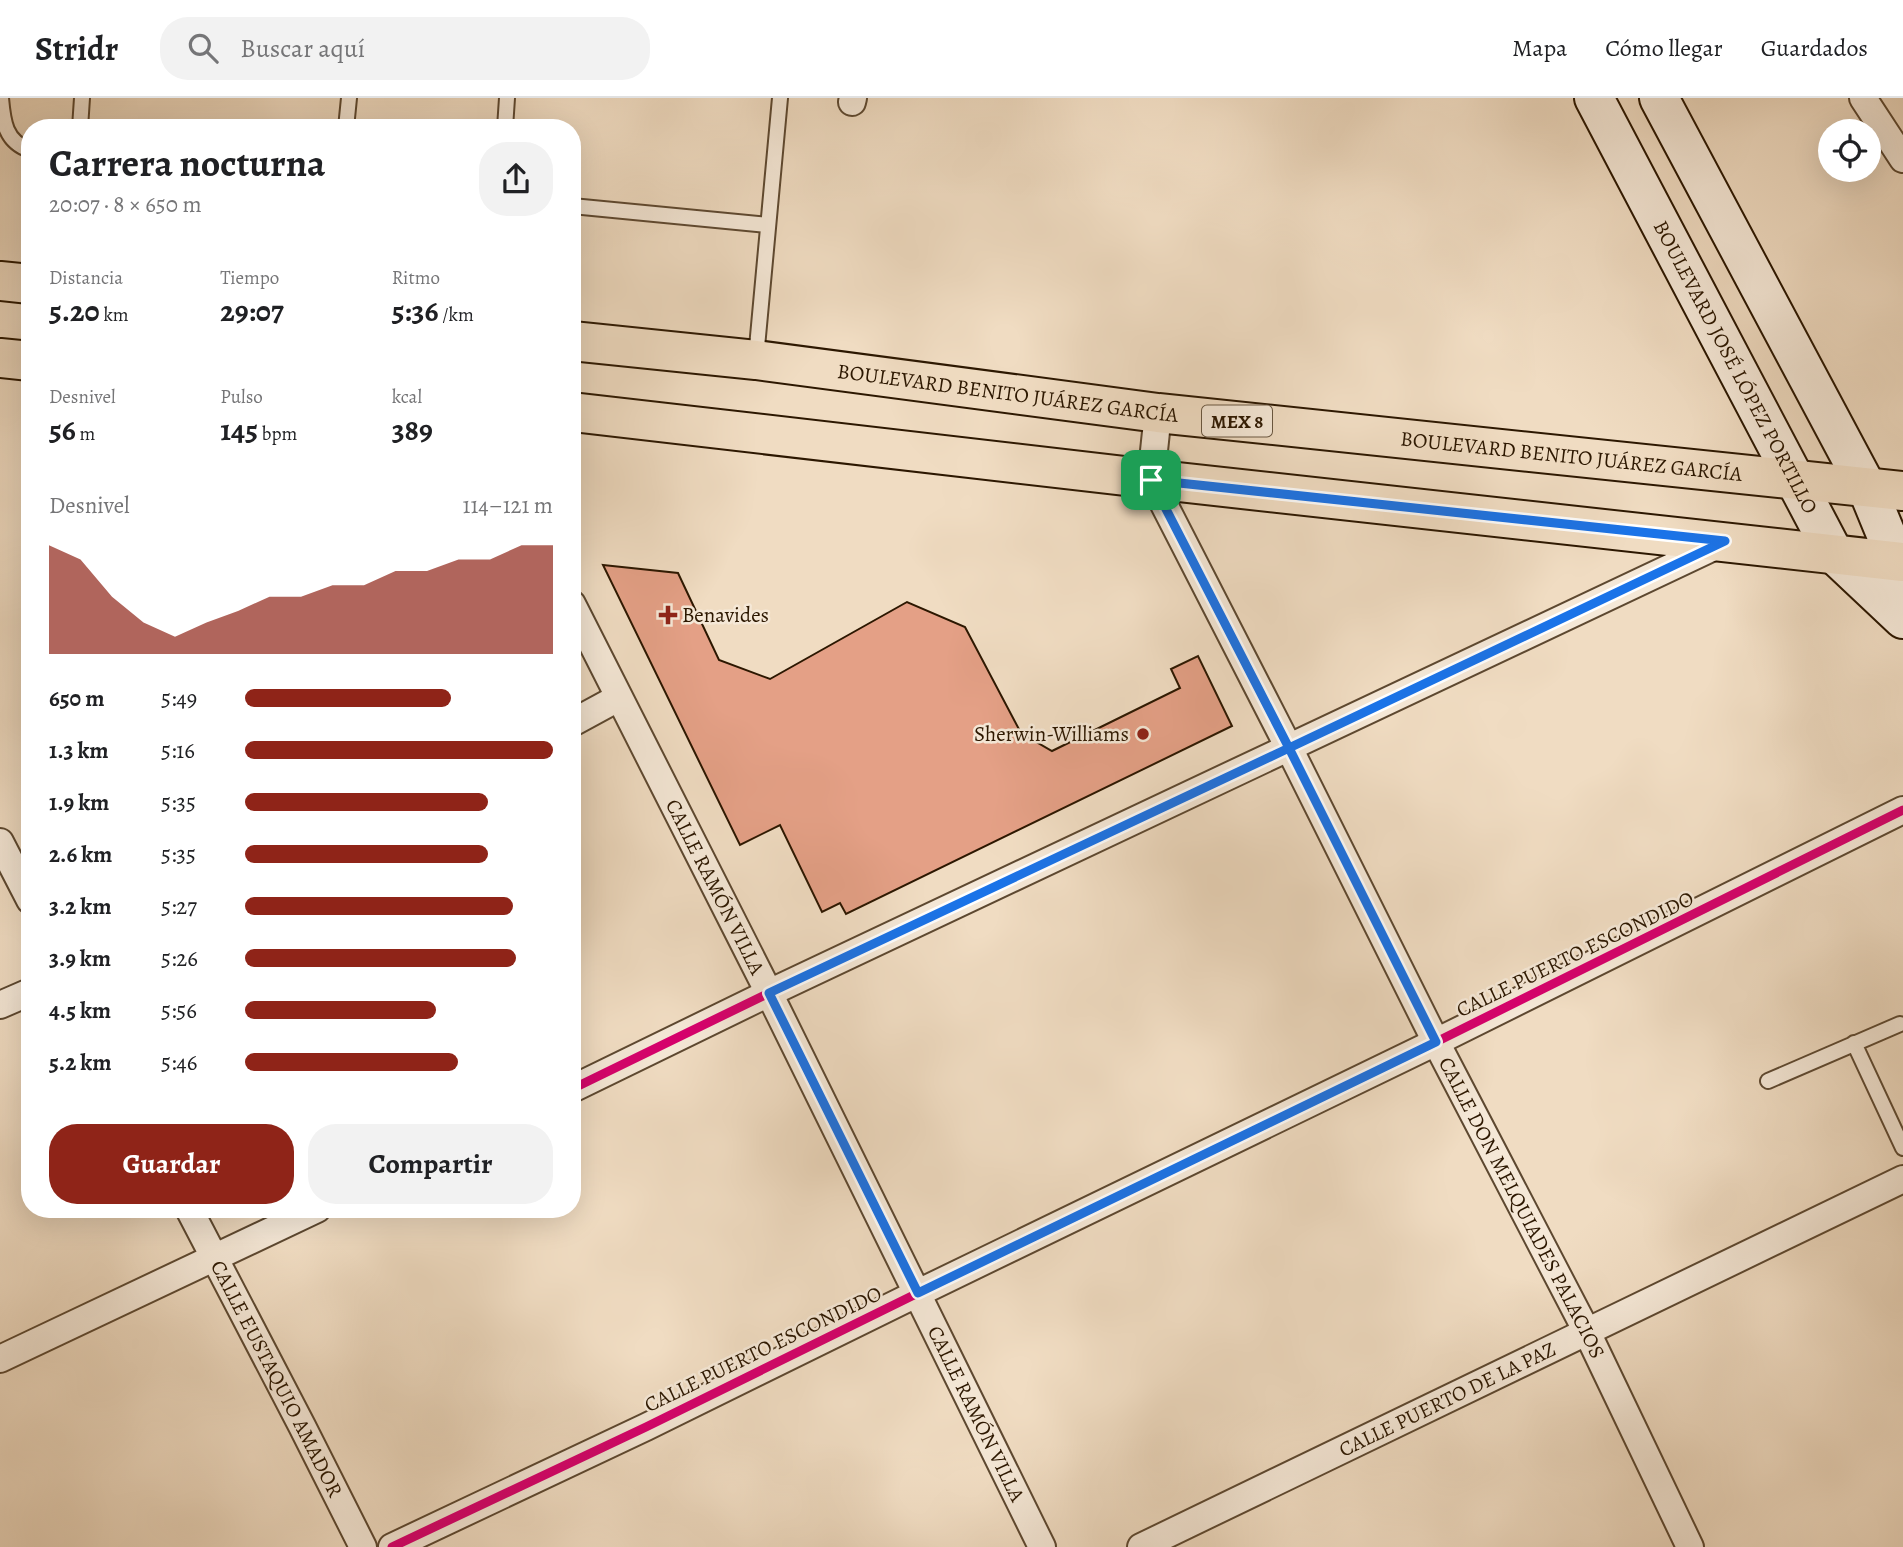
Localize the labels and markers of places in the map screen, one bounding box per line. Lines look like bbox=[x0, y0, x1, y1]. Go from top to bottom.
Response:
pin bbox=[1121, 450, 1181, 510]
place label: Benavides bbox=[682, 601, 769, 629]
marker: Benavides bbox=[660, 607, 676, 623]
place label: Sherwin-Williams bbox=[974, 720, 1129, 748]
marker: Sherwin-Williams bbox=[1135, 726, 1151, 742]

